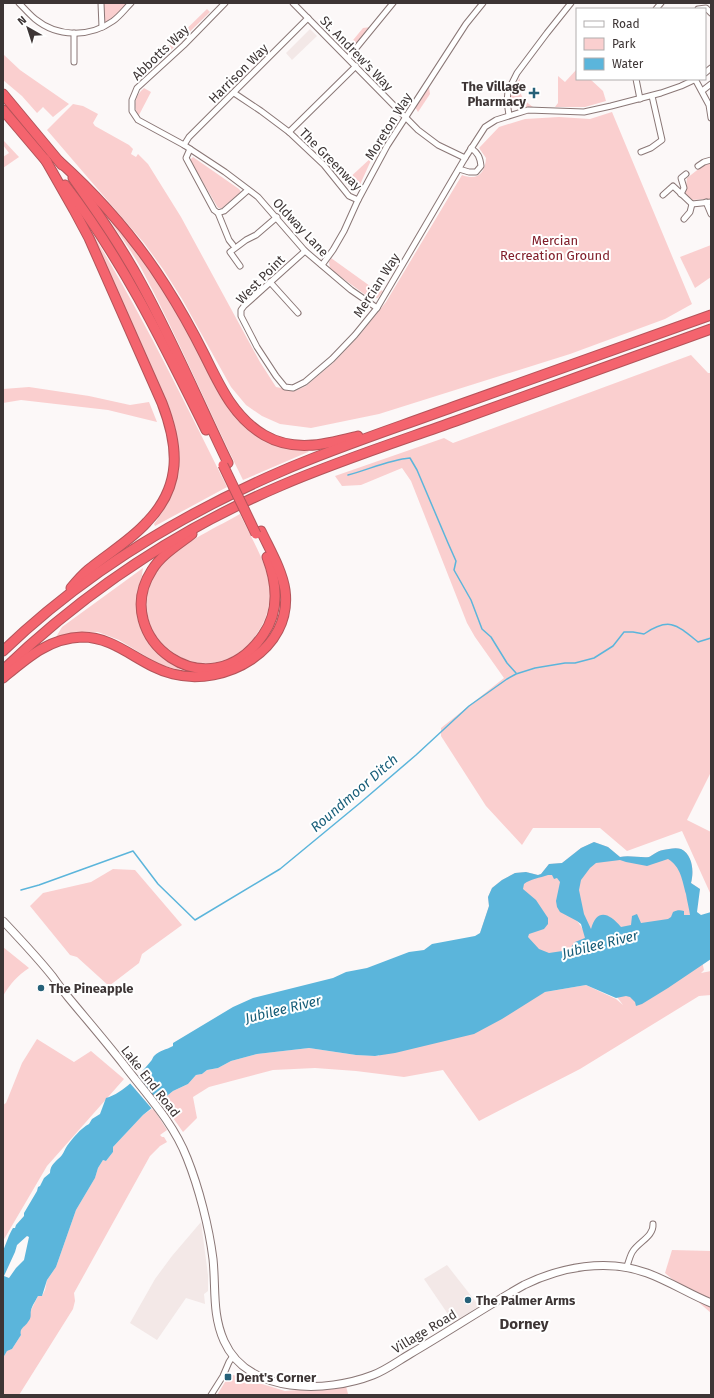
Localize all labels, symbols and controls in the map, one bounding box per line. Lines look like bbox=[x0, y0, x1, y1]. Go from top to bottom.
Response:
north arrow bbox=[8, 8, 48, 48]
legend bbox=[576, 8, 706, 80]
text: N bbox=[15, 13, 29, 28]
street label: St. Andrew's Way bbox=[317, 13, 397, 94]
text: Road bbox=[612, 17, 640, 31]
street label: Abbotts Way bbox=[129, 21, 192, 83]
text: Park bbox=[612, 37, 636, 51]
street label: Harrison Way bbox=[205, 40, 272, 106]
text: Water bbox=[612, 57, 644, 71]
place label: The Village Pharmacy bbox=[461, 79, 526, 109]
marker: The Village Pharmacy bbox=[529, 88, 539, 98]
street label: Moreton Way bbox=[362, 89, 415, 163]
street label: The Greenway bbox=[296, 125, 365, 194]
street label: Oldway Lane bbox=[270, 195, 332, 260]
park label: Mercian Recreation Ground bbox=[500, 233, 610, 263]
street label: Mercian Way bbox=[350, 250, 403, 320]
street label: West Point bbox=[233, 252, 288, 307]
water label: Roundmoor Ditch bbox=[307, 751, 401, 836]
water label: Jubilee River bbox=[559, 927, 641, 962]
place label: The Pineapple bbox=[49, 981, 133, 996]
marker: The Pineapple bbox=[36, 983, 46, 993]
water label: Jubilee River bbox=[242, 992, 324, 1027]
street label: Lake End Road bbox=[118, 1043, 183, 1120]
place label: The Palmer Arms bbox=[476, 1293, 576, 1308]
marker: The Palmer Arms bbox=[463, 1295, 473, 1305]
street label: Village Road bbox=[389, 1306, 459, 1357]
district label: Dorney bbox=[499, 1315, 549, 1333]
place label: Dent's Corner bbox=[236, 1370, 317, 1385]
marker: Dent's Corner bbox=[223, 1372, 233, 1382]

